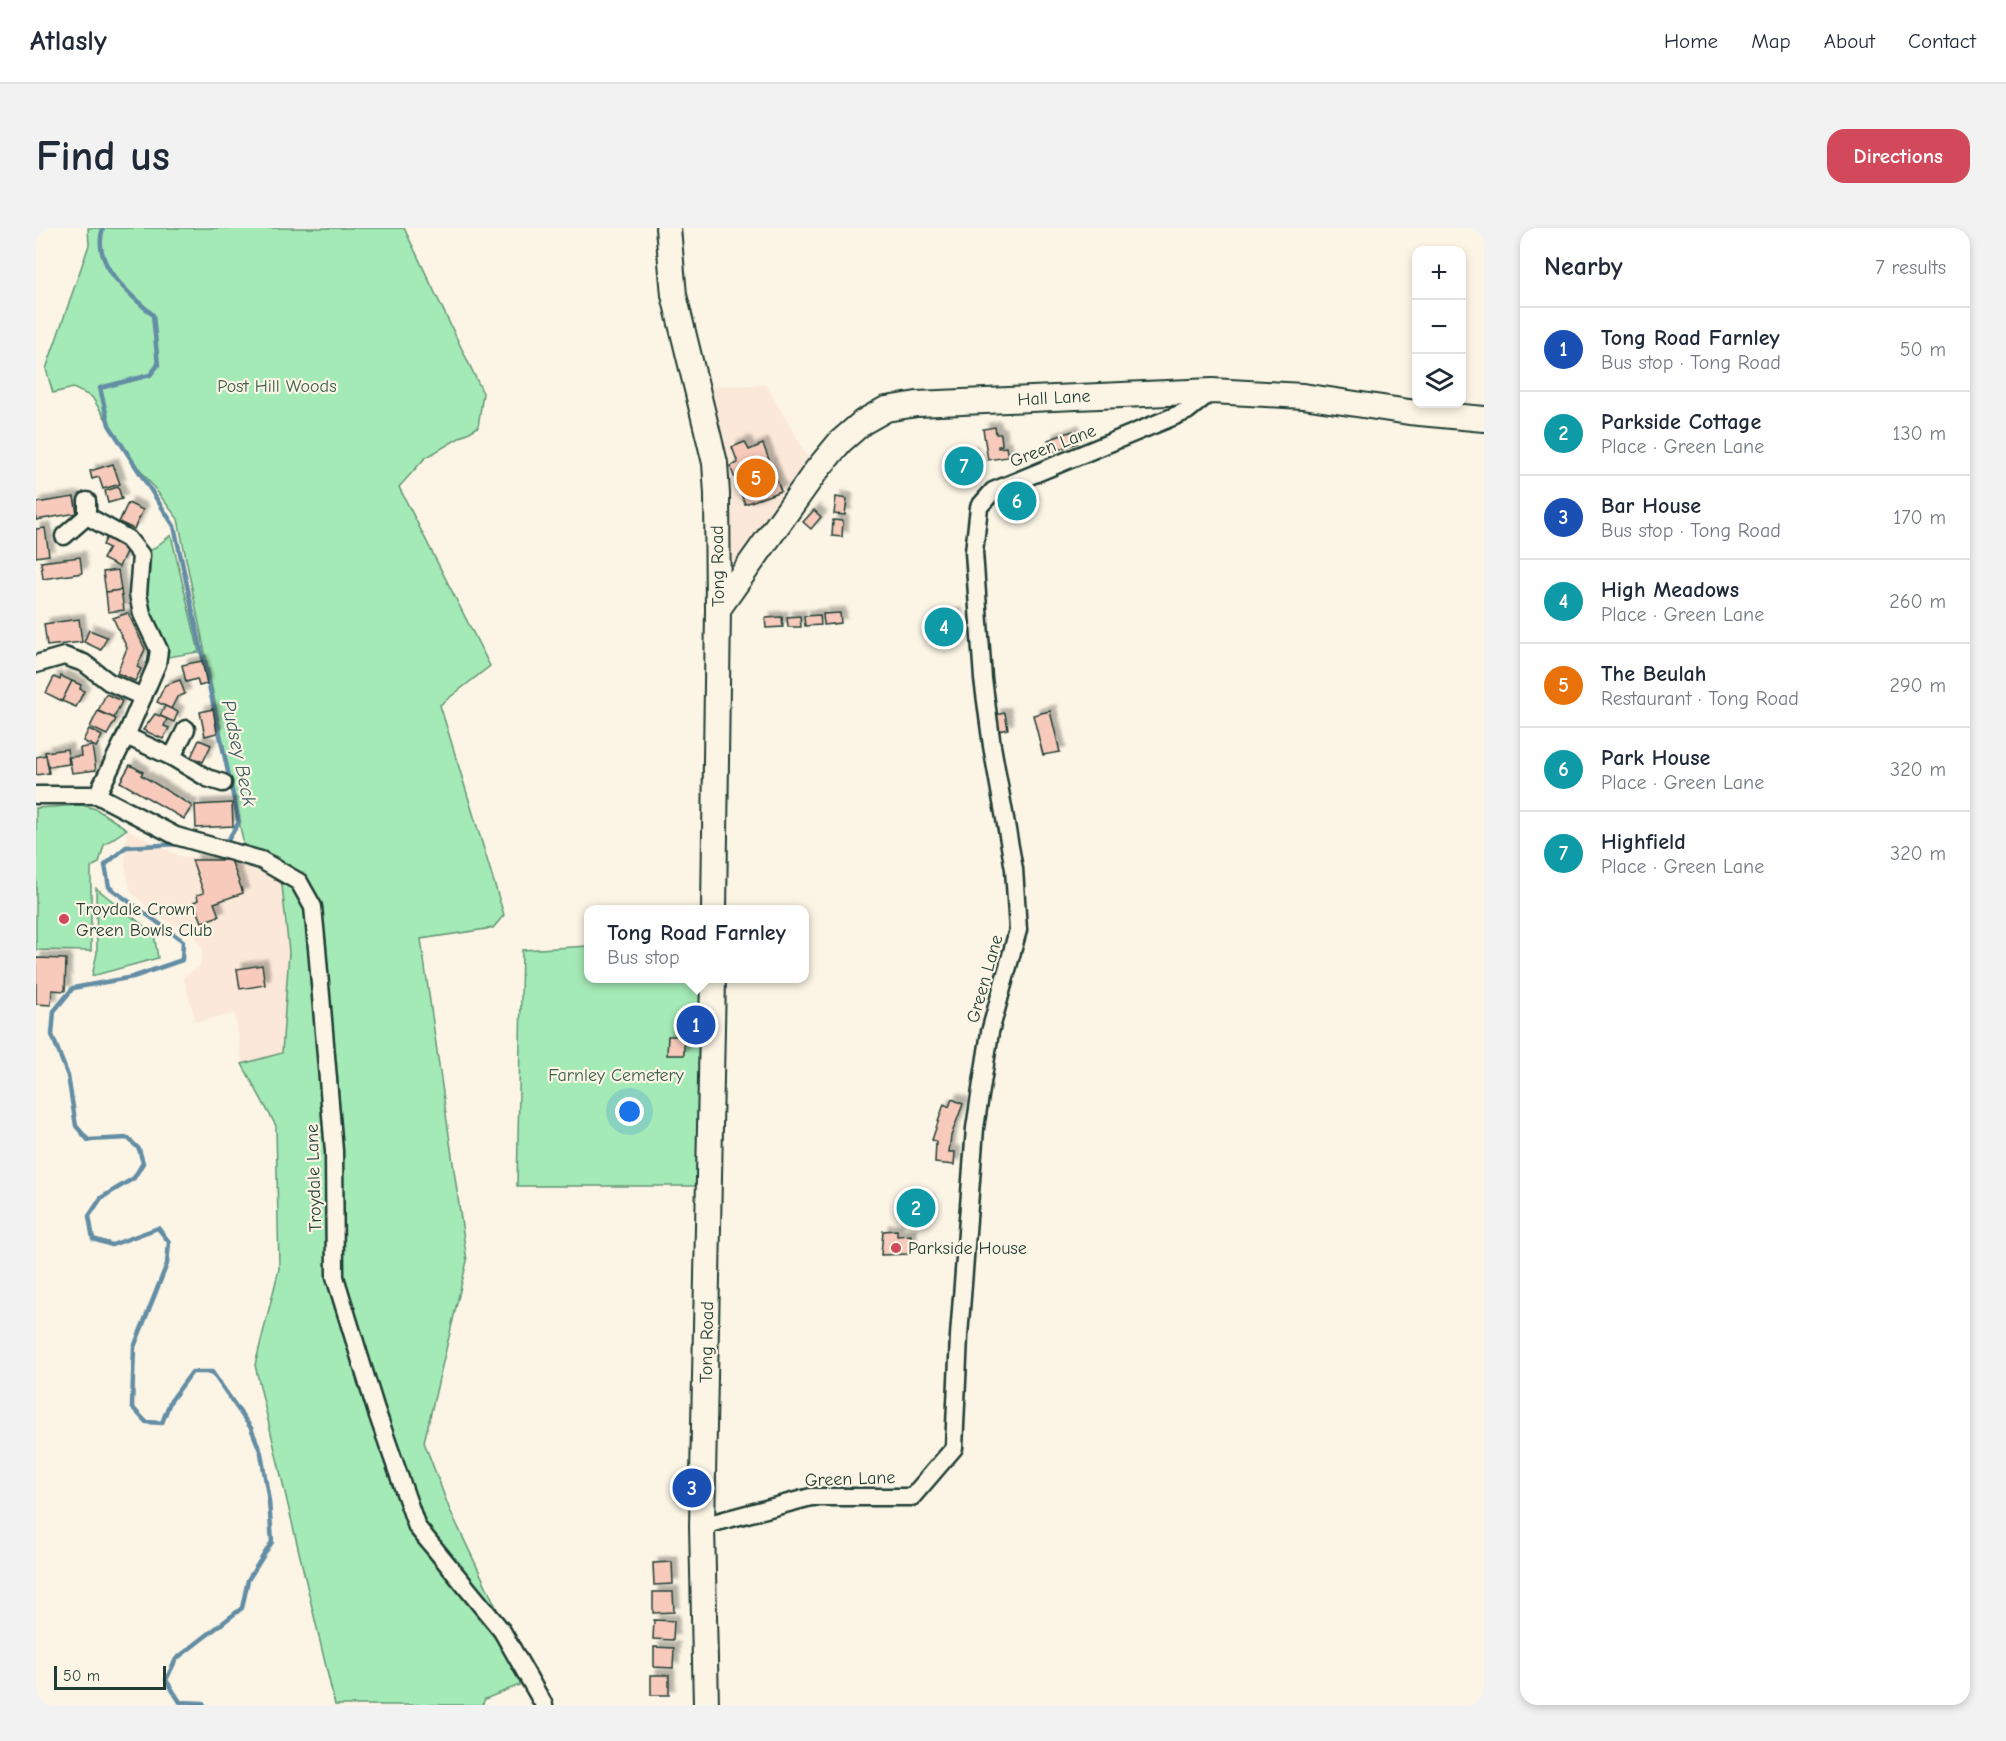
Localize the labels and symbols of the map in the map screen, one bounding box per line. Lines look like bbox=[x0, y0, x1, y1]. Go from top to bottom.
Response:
park label: Post Hill Woods bbox=[217, 376, 337, 397]
street label: Hall Lane bbox=[1017, 386, 1091, 410]
street label: Green Lane bbox=[1007, 420, 1099, 472]
pin: 7 bbox=[944, 444, 984, 488]
pin: 5 bbox=[736, 456, 776, 500]
pin: 6 bbox=[998, 478, 1036, 524]
street label: Tong Road bbox=[707, 525, 729, 607]
pin: 4 bbox=[924, 604, 964, 650]
water label: Pudsey Beck bbox=[217, 698, 262, 809]
place label: Troydale Crown Green Bowls Club bbox=[76, 899, 212, 941]
marker: Troydale Crown Green Bowls Club bbox=[57, 912, 71, 926]
street label: Green Lane bbox=[962, 933, 1008, 1025]
pin: 1 bbox=[676, 1002, 716, 1048]
park label: Farnley Cemetery bbox=[548, 1065, 685, 1086]
your location bbox=[615, 1097, 644, 1126]
street label: Troydale Lane bbox=[302, 1124, 326, 1232]
pin: 2 bbox=[896, 1186, 936, 1230]
place label: Parkside House bbox=[908, 1238, 1027, 1259]
marker: Parkside House bbox=[889, 1241, 903, 1255]
street label: Tong Road bbox=[696, 1301, 718, 1383]
pin: 3 bbox=[672, 1466, 712, 1510]
street label: Green Lane bbox=[804, 1467, 896, 1491]
scale bar bbox=[54, 1663, 166, 1690]

